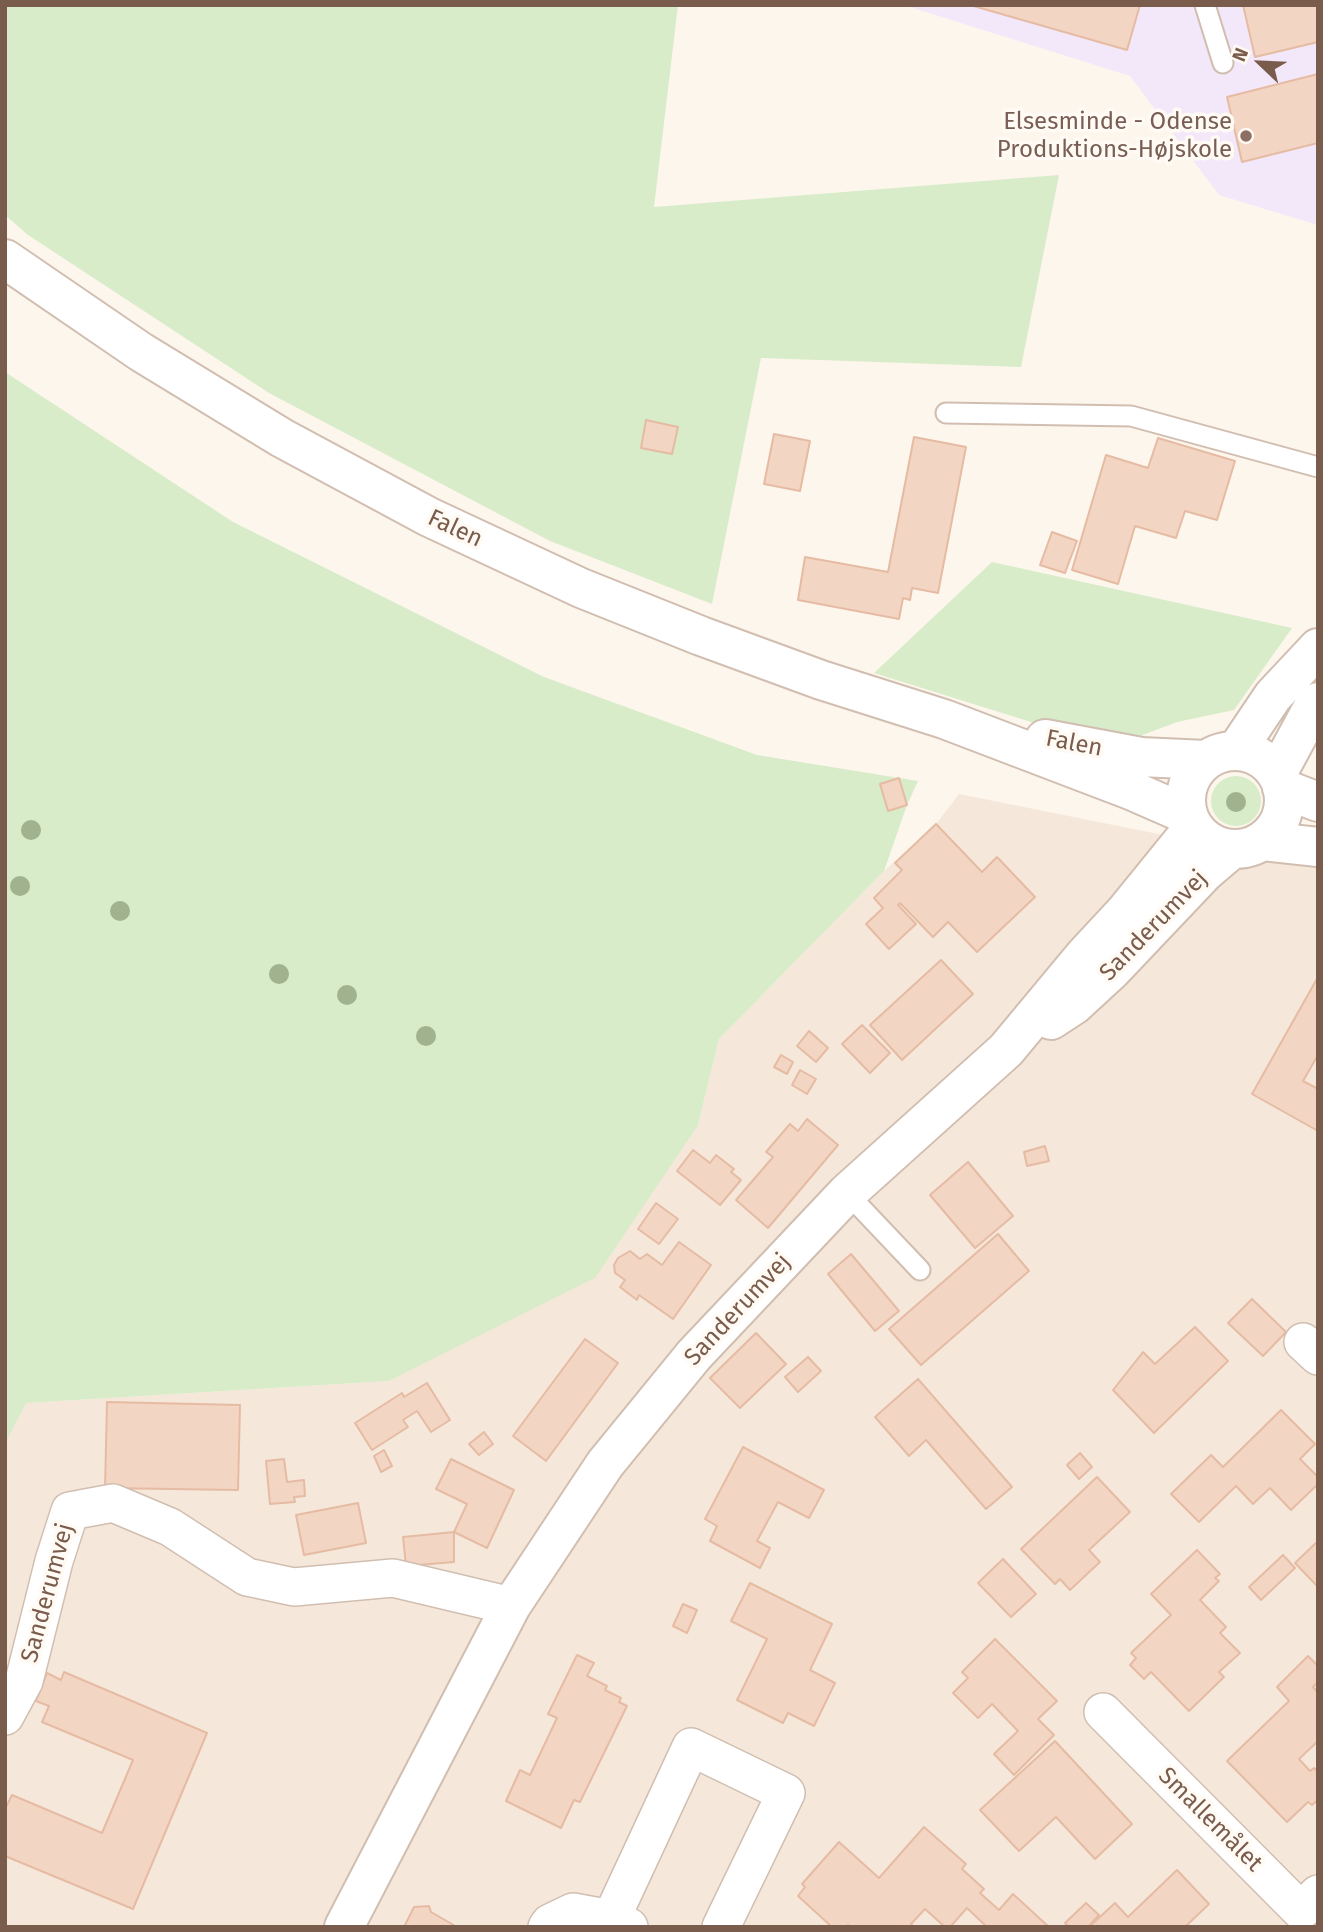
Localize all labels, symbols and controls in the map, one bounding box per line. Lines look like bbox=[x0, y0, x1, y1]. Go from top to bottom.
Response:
north arrow bbox=[1225, 28, 1295, 98]
text: N bbox=[1227, 44, 1253, 65]
place label: Elsesminde - Odense Produktions-Højskole bbox=[997, 108, 1232, 164]
marker: Elsesminde - Odense Produktions-Højskole bbox=[1238, 128, 1254, 144]
street label: Falen bbox=[423, 504, 487, 554]
street label: Falen bbox=[1043, 724, 1105, 764]
street label: Sanderumvej bbox=[1094, 865, 1214, 987]
street label: Sanderumvej bbox=[679, 1248, 797, 1372]
street label: Sanderumvej bbox=[16, 1520, 80, 1666]
street label: Smallemålet bbox=[1152, 1762, 1268, 1878]

